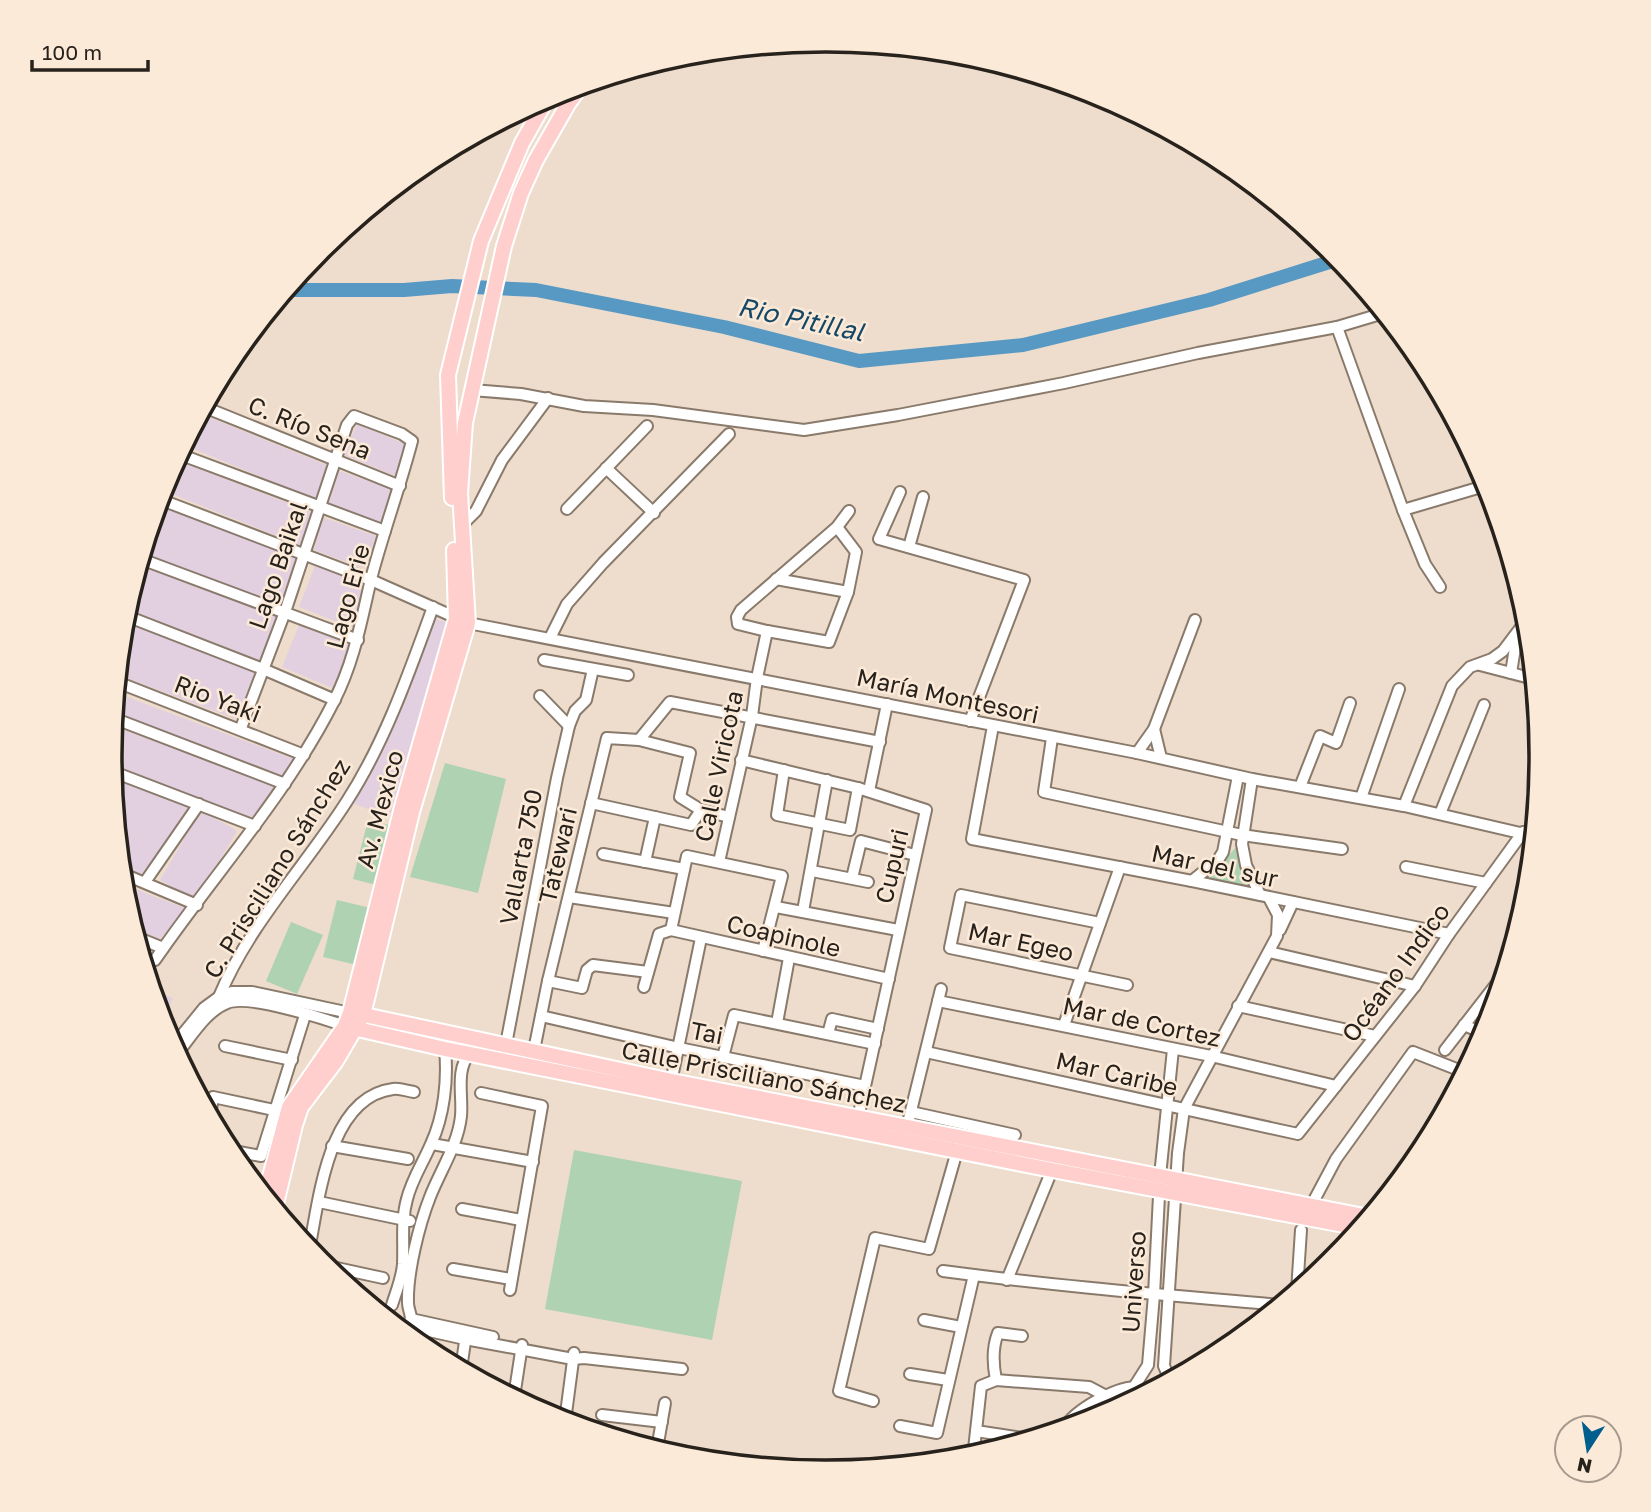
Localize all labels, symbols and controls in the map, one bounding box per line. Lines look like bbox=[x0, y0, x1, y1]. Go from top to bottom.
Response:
scale bar bbox=[32, 28, 147, 72]
text: 100 m bbox=[42, 39, 102, 65]
water label: Rio Pitillal bbox=[735, 291, 868, 348]
street label: C. Río Sena bbox=[244, 389, 376, 465]
street label: Lago Baikal bbox=[242, 497, 312, 633]
street label: Lago Erie bbox=[319, 541, 375, 651]
street label: María Montesori bbox=[854, 662, 1042, 728]
street label: Rio Yaki bbox=[171, 668, 265, 728]
street label: Calle Viricota bbox=[688, 688, 748, 844]
street label: Av. Mexico bbox=[349, 747, 409, 871]
street label: C. Prisciliano Sánchez bbox=[197, 753, 355, 983]
street label: Vallarta 750 bbox=[493, 787, 547, 927]
street label: Tatewari bbox=[532, 804, 582, 906]
street label: Cupuri bbox=[868, 826, 914, 906]
street label: Mar del sur bbox=[1149, 837, 1281, 893]
street label: Océano Indico bbox=[1335, 897, 1455, 1047]
street label: Coapinole bbox=[724, 908, 844, 962]
street label: Mar Egeo bbox=[966, 916, 1076, 966]
street label: Mar de Cortez bbox=[1060, 990, 1224, 1052]
street label: Tai bbox=[688, 1015, 726, 1049]
street label: Calle Prisciliano Sánchez bbox=[619, 1034, 909, 1118]
street label: Mar Caribe bbox=[1053, 1045, 1181, 1101]
street label: Universo bbox=[1115, 1230, 1151, 1334]
north arrow bbox=[1553, 1414, 1623, 1484]
text: N bbox=[1575, 1453, 1594, 1479]

